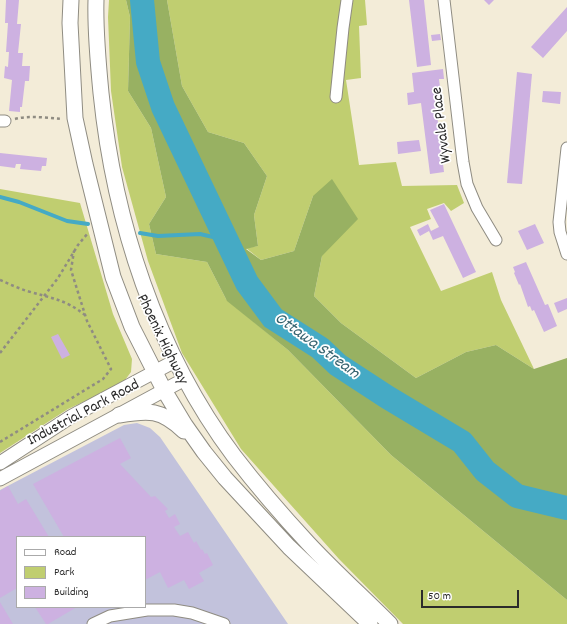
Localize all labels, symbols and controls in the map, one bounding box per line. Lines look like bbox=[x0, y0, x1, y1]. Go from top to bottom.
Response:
street label: Wyvale Place bbox=[429, 86, 457, 164]
street label: Phoenix Highway bbox=[131, 292, 191, 388]
water label: Ottawa Stream bbox=[269, 309, 363, 385]
street label: Industrial Park Road bbox=[25, 376, 143, 452]
legend bbox=[16, 536, 146, 608]
text: Road bbox=[54, 544, 76, 561]
text: Park bbox=[54, 564, 74, 581]
scale bar bbox=[423, 582, 521, 608]
text: Building bbox=[54, 584, 89, 601]
text: 50 m bbox=[428, 588, 451, 605]

